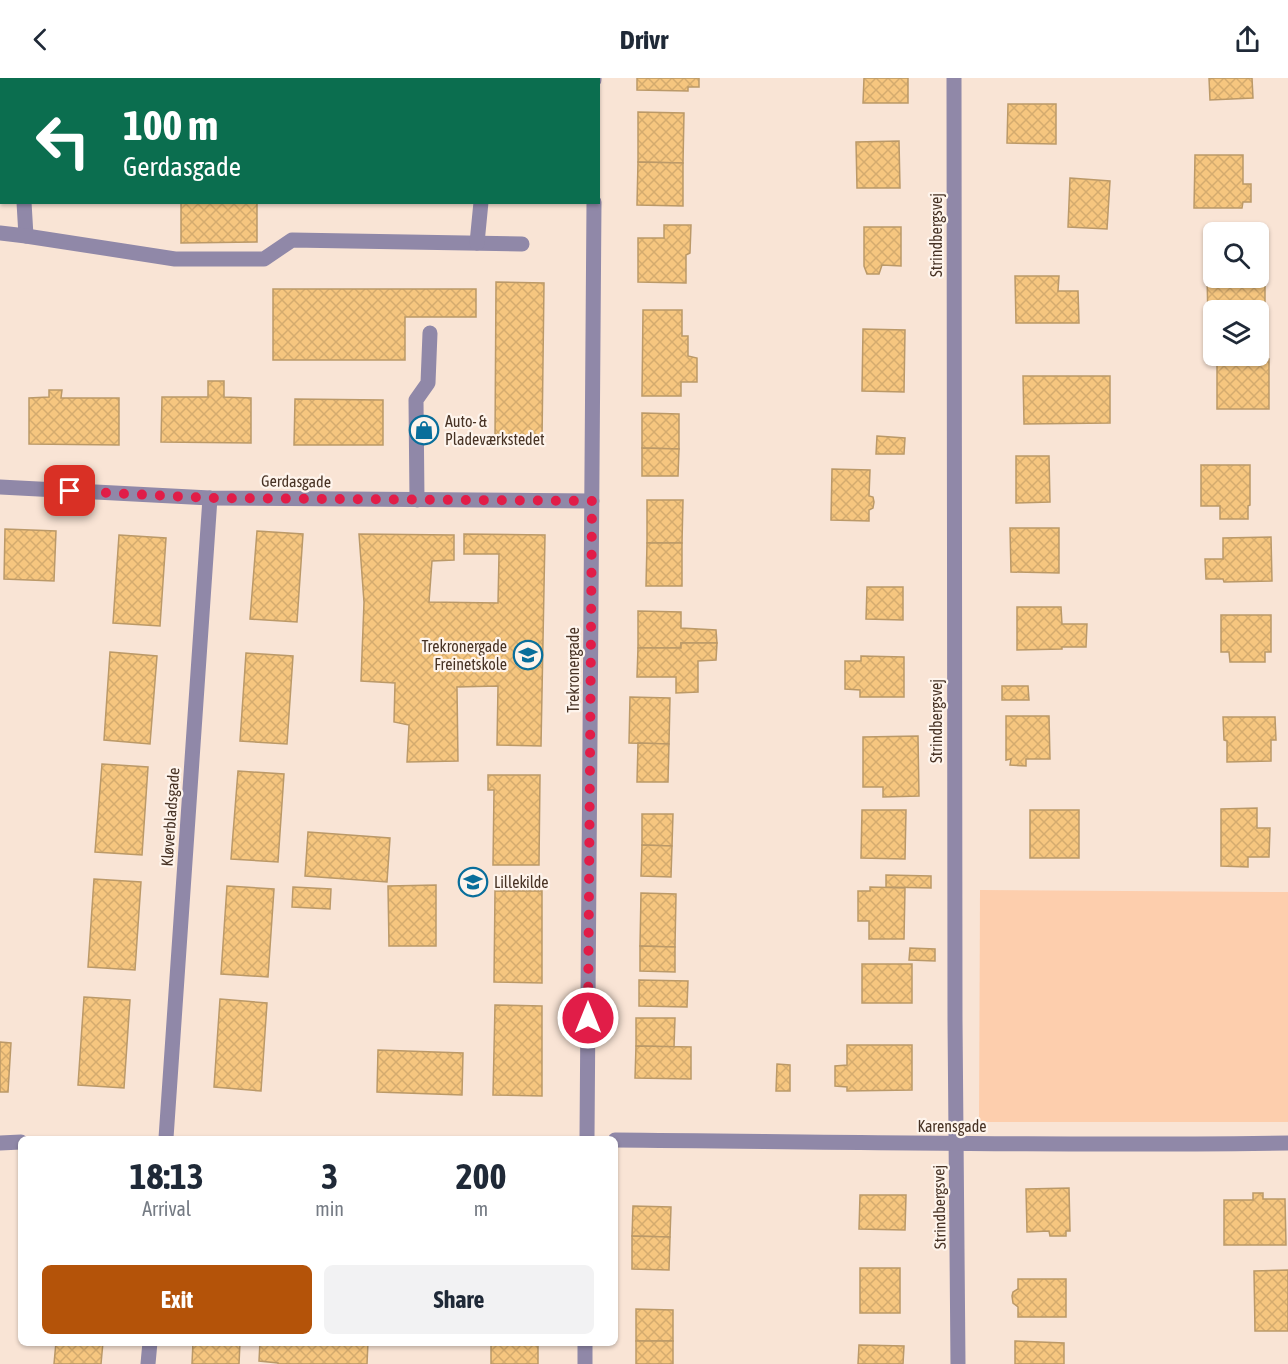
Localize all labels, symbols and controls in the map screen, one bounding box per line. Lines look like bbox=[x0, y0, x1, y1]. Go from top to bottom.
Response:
icon: back bbox=[24, 23, 57, 56]
icon: share bbox=[1231, 23, 1264, 56]
text: Drivr bbox=[620, 24, 668, 55]
text: 100 m bbox=[123, 101, 218, 149]
icon: left bbox=[24, 102, 102, 180]
text: Gerdasgade bbox=[123, 151, 241, 182]
street label: Strindbergsvej bbox=[927, 193, 946, 277]
map controls bbox=[1203, 222, 1269, 366]
button: search bbox=[1203, 222, 1269, 288]
button: layers bbox=[1203, 300, 1269, 366]
place label: Auto- & Pladeværkstedet bbox=[445, 412, 545, 448]
shop icon: Auto- & Pladeværkstedet bbox=[408, 414, 440, 446]
pin bbox=[44, 465, 95, 516]
street label: Gerdasgade bbox=[261, 471, 331, 492]
icon: arrive bbox=[53, 474, 86, 507]
street label: Trekronergade bbox=[564, 627, 583, 713]
place label: Trekronergade Freinetskole bbox=[422, 637, 507, 673]
school or university icon: Trekronergade Freinetskole bbox=[512, 639, 544, 671]
street label: Strindbergsvej bbox=[927, 679, 946, 763]
street label: Kløverbladsgade bbox=[158, 767, 183, 867]
school or university icon: Lillekilde bbox=[457, 866, 489, 898]
place label: Lillekilde bbox=[494, 873, 549, 891]
position arrow bbox=[556, 986, 620, 1050]
street label: Karensgade bbox=[917, 1117, 987, 1136]
text: 18:13 bbox=[130, 1155, 204, 1197]
text: 3 bbox=[321, 1155, 338, 1197]
text: 200 bbox=[456, 1155, 506, 1197]
street label: Strindbergsvej bbox=[929, 1165, 950, 1249]
text: Arrival bbox=[142, 1197, 191, 1220]
text: min bbox=[315, 1197, 344, 1220]
text: m bbox=[474, 1197, 488, 1220]
button: Exit bbox=[42, 1265, 312, 1334]
button: Share bbox=[324, 1265, 594, 1334]

